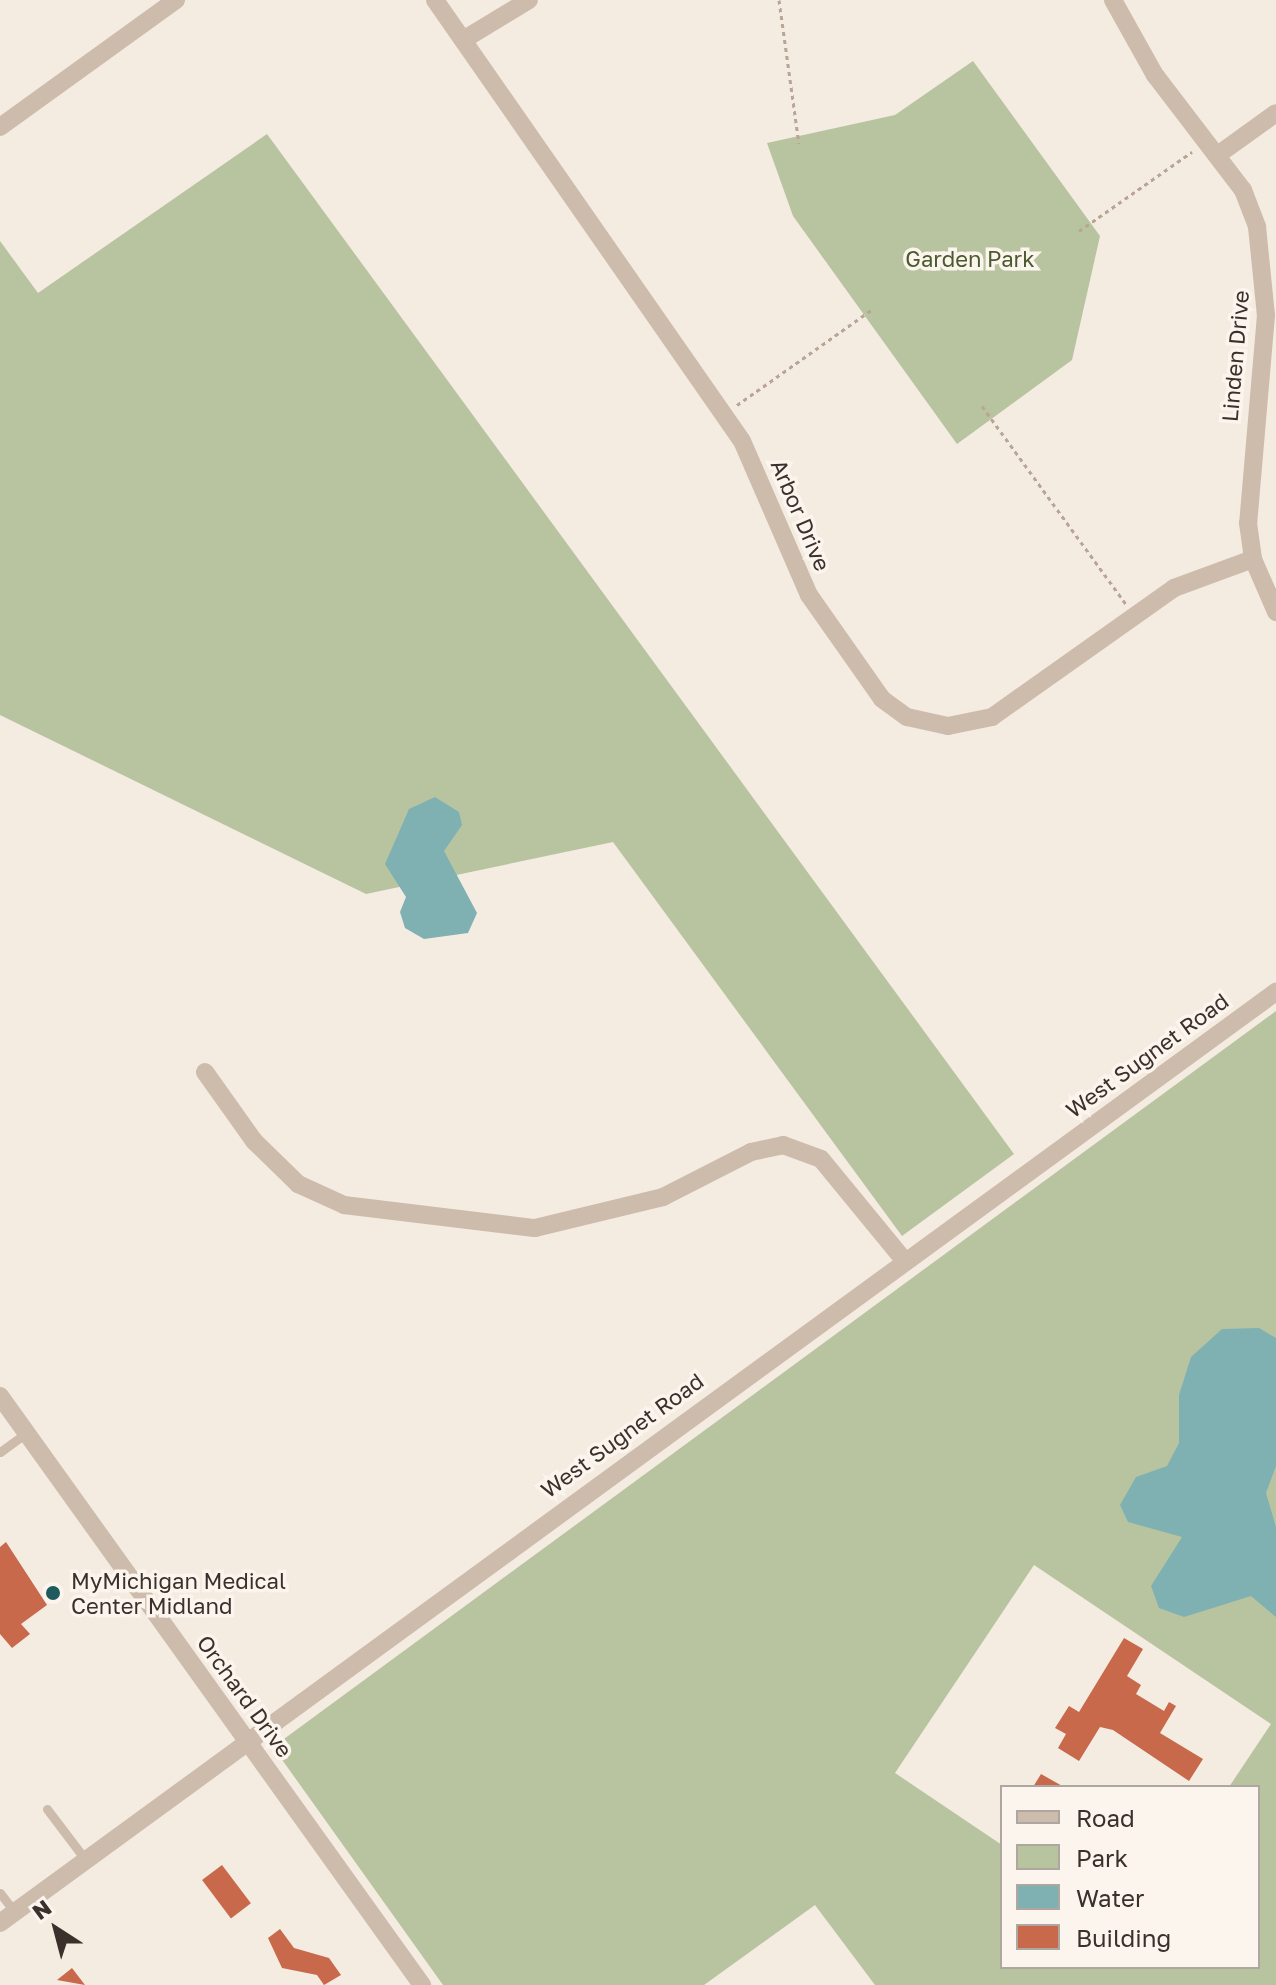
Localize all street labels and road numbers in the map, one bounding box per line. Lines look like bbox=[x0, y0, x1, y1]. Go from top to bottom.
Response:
street label: Linden Drive bbox=[1216, 289, 1254, 423]
street label: Arbor Drive bbox=[766, 455, 836, 575]
street label: West Sugnet Road bbox=[1061, 987, 1233, 1123]
street label: West Sugnet Road bbox=[536, 1367, 708, 1503]
street label: Orchard Drive bbox=[192, 1630, 298, 1762]

